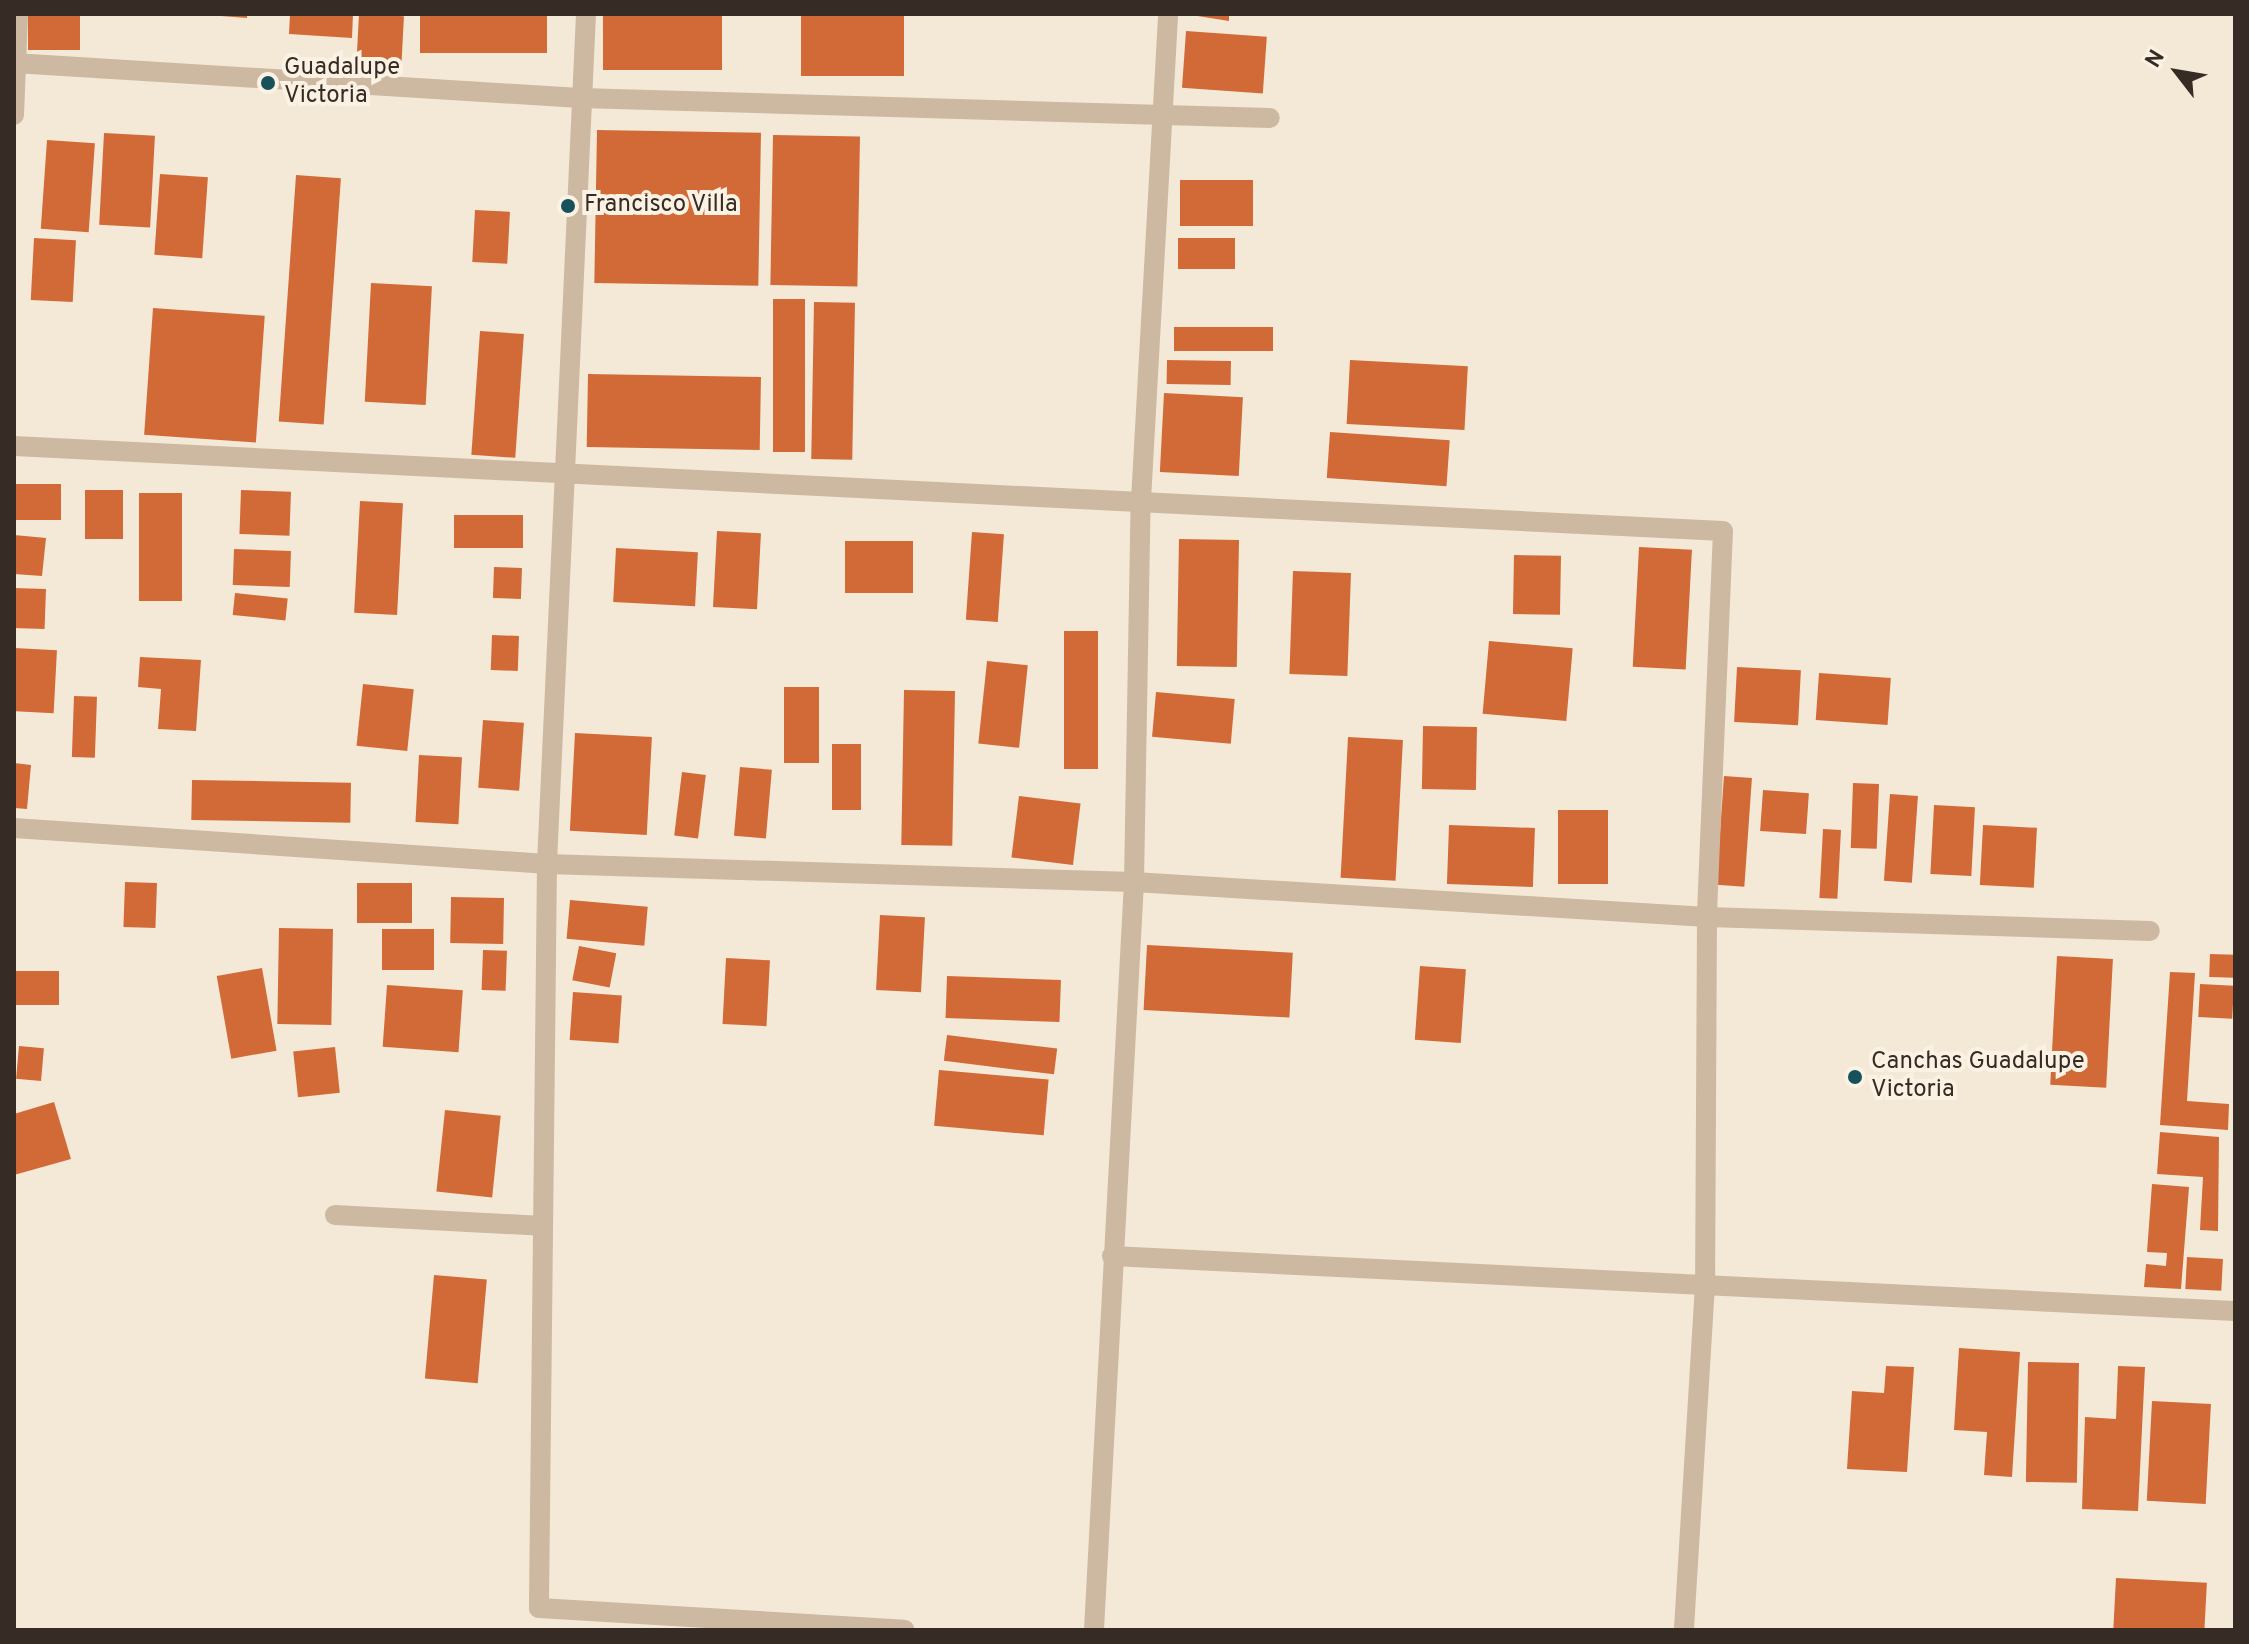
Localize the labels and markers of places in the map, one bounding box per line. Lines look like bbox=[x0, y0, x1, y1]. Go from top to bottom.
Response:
place label: Guadalupe Victoria bbox=[284, 55, 400, 111]
marker: Guadalupe Victoria bbox=[259, 74, 277, 92]
place label: Francisco Villa bbox=[584, 192, 739, 220]
marker: Francisco Villa bbox=[559, 197, 577, 215]
place label: Canchas Guadalupe Victoria bbox=[1871, 1049, 2085, 1105]
marker: Canchas Guadalupe Victoria bbox=[1846, 1068, 1864, 1086]

